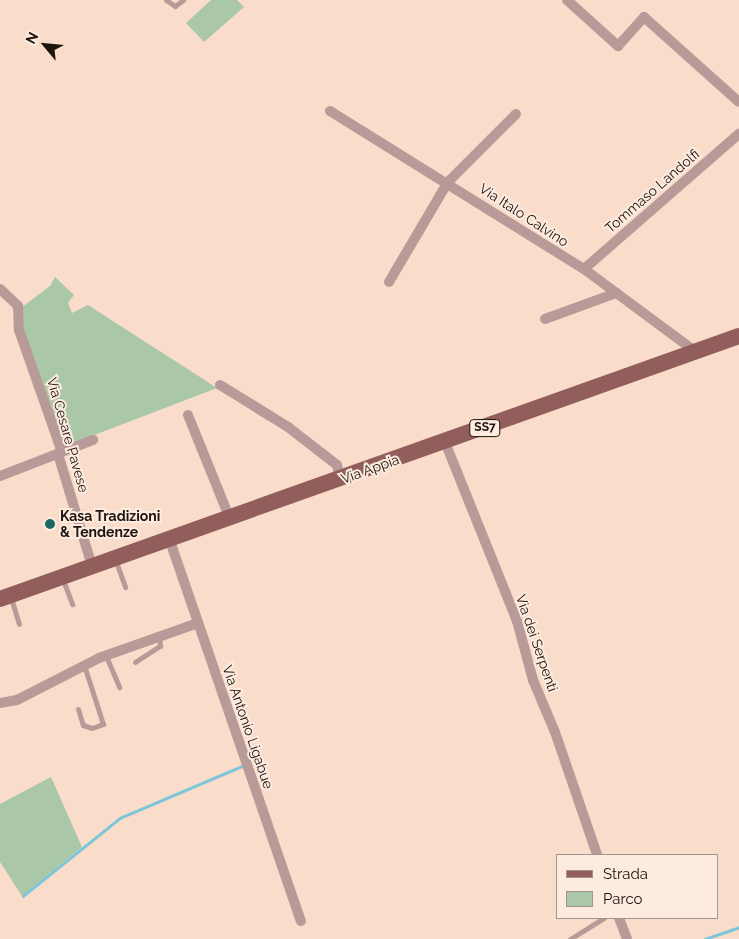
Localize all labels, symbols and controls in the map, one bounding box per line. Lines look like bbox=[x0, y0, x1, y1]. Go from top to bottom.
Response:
north arrow bbox=[20, 20, 70, 70]
text: N bbox=[22, 29, 41, 46]
street label: Tommaso Landolfi bbox=[602, 146, 702, 236]
street label: Via Italo Calvino bbox=[476, 180, 572, 250]
street label: Via Cesare Pavese bbox=[44, 376, 92, 494]
road number: SS7 bbox=[469, 418, 501, 438]
street label: Via Appia bbox=[338, 451, 402, 487]
place label: Kasa Tradizioni & Tendenze bbox=[60, 508, 161, 540]
marker: Kasa Tradizioni & Tendenze bbox=[44, 518, 56, 530]
street label: Via dei Serpenti bbox=[513, 592, 561, 694]
street label: Via Antonio Ligabue bbox=[219, 663, 277, 791]
legend bbox=[556, 854, 719, 919]
text: Strada bbox=[603, 865, 648, 883]
text: Parco bbox=[603, 890, 643, 908]

